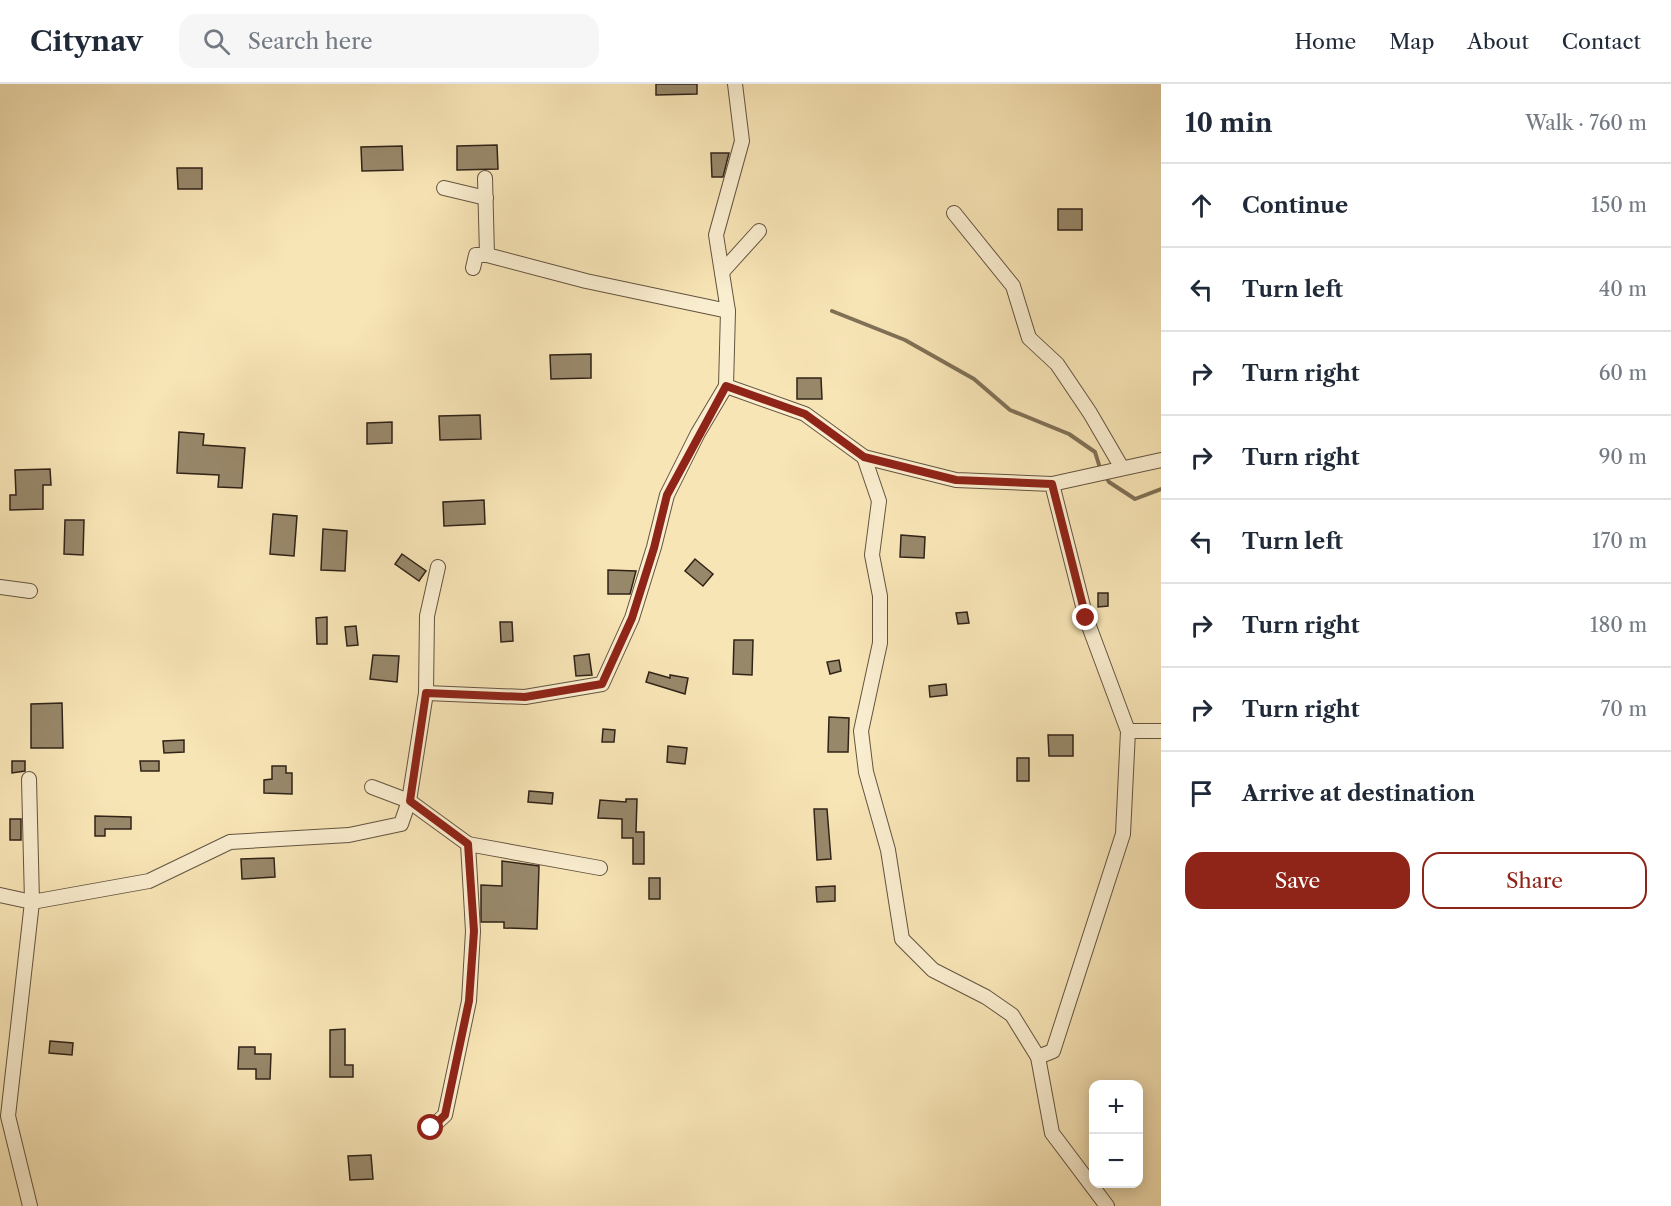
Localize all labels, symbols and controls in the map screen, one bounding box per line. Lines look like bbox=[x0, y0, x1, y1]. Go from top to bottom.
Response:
search box bbox=[179, 14, 599, 68]
text: Citynav bbox=[30, 24, 143, 58]
icon: search bbox=[200, 25, 233, 58]
text: Search here bbox=[248, 28, 372, 55]
text: Home bbox=[1295, 29, 1356, 54]
text: Map bbox=[1389, 29, 1434, 54]
text: About bbox=[1467, 29, 1529, 54]
text: Contact bbox=[1562, 29, 1641, 54]
text: 10 min bbox=[1185, 107, 1273, 139]
text: Walk · 760 m bbox=[1525, 111, 1647, 135]
icon: ahead bbox=[1185, 189, 1218, 222]
text: Continue bbox=[1242, 192, 1348, 219]
text: 150 m bbox=[1591, 193, 1647, 217]
icon: left bbox=[1185, 273, 1218, 306]
text: Turn left bbox=[1242, 276, 1343, 303]
text: 40 m bbox=[1599, 277, 1647, 301]
icon: right bbox=[1185, 357, 1218, 390]
text: Turn right bbox=[1242, 360, 1360, 387]
text: 60 m bbox=[1599, 361, 1647, 385]
icon: right bbox=[1185, 441, 1218, 474]
text: Turn right bbox=[1242, 444, 1360, 471]
text: 90 m bbox=[1599, 445, 1647, 469]
icon: left bbox=[1185, 525, 1218, 558]
text: Turn left bbox=[1242, 528, 1343, 555]
text: 170 m bbox=[1592, 529, 1647, 553]
route end bbox=[1072, 604, 1098, 630]
icon: right bbox=[1185, 609, 1218, 642]
text: Turn right bbox=[1242, 612, 1360, 639]
text: 180 m bbox=[1590, 613, 1647, 637]
icon: right bbox=[1185, 693, 1218, 726]
text: Turn right bbox=[1242, 696, 1360, 723]
text: 70 m bbox=[1601, 697, 1647, 721]
icon: arrive bbox=[1185, 777, 1218, 810]
text: Arrive at destination bbox=[1242, 780, 1475, 807]
button: Save bbox=[1185, 852, 1410, 909]
button: Share bbox=[1422, 852, 1647, 909]
map controls bbox=[1089, 1080, 1143, 1188]
button: + bbox=[1089, 1080, 1143, 1134]
route start bbox=[417, 1114, 443, 1140]
button: − bbox=[1089, 1134, 1143, 1188]

